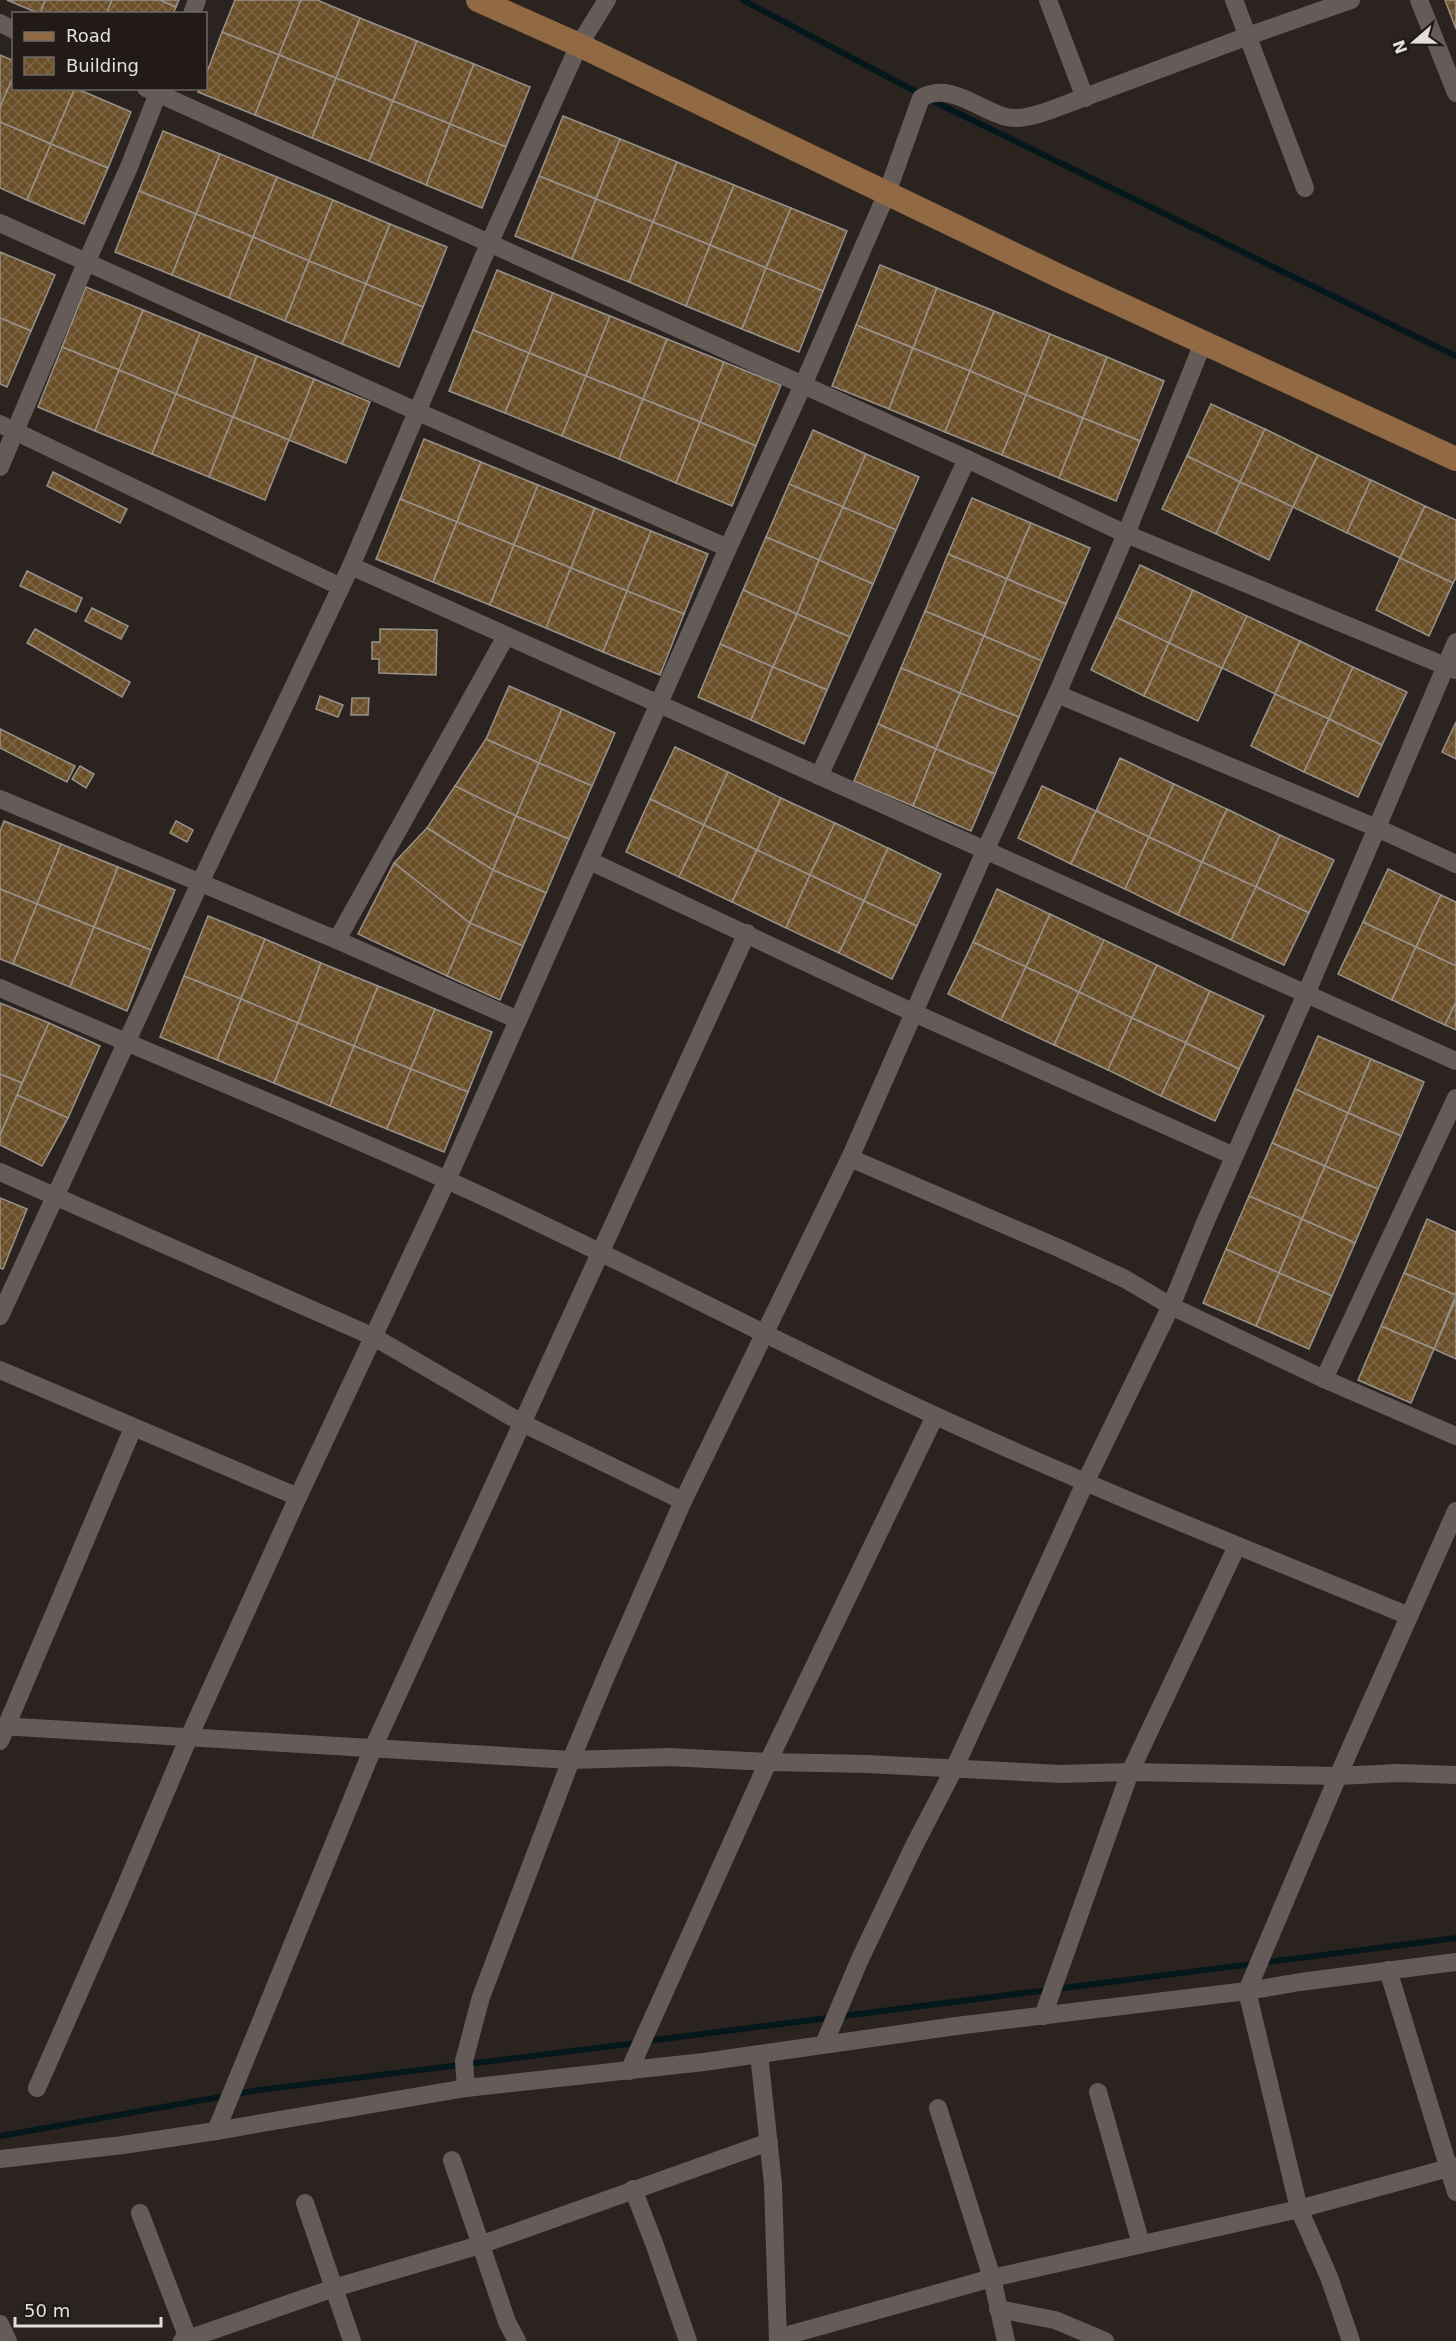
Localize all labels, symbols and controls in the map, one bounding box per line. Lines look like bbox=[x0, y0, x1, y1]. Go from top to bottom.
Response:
legend bbox=[12, 12, 207, 90]
north arrow bbox=[1384, 12, 1444, 72]
text: Road bbox=[66, 25, 111, 46]
text: N bbox=[1389, 37, 1412, 57]
text: Building bbox=[66, 55, 139, 76]
scale bar bbox=[15, 2290, 160, 2328]
text: 50 m bbox=[24, 2300, 70, 2321]

